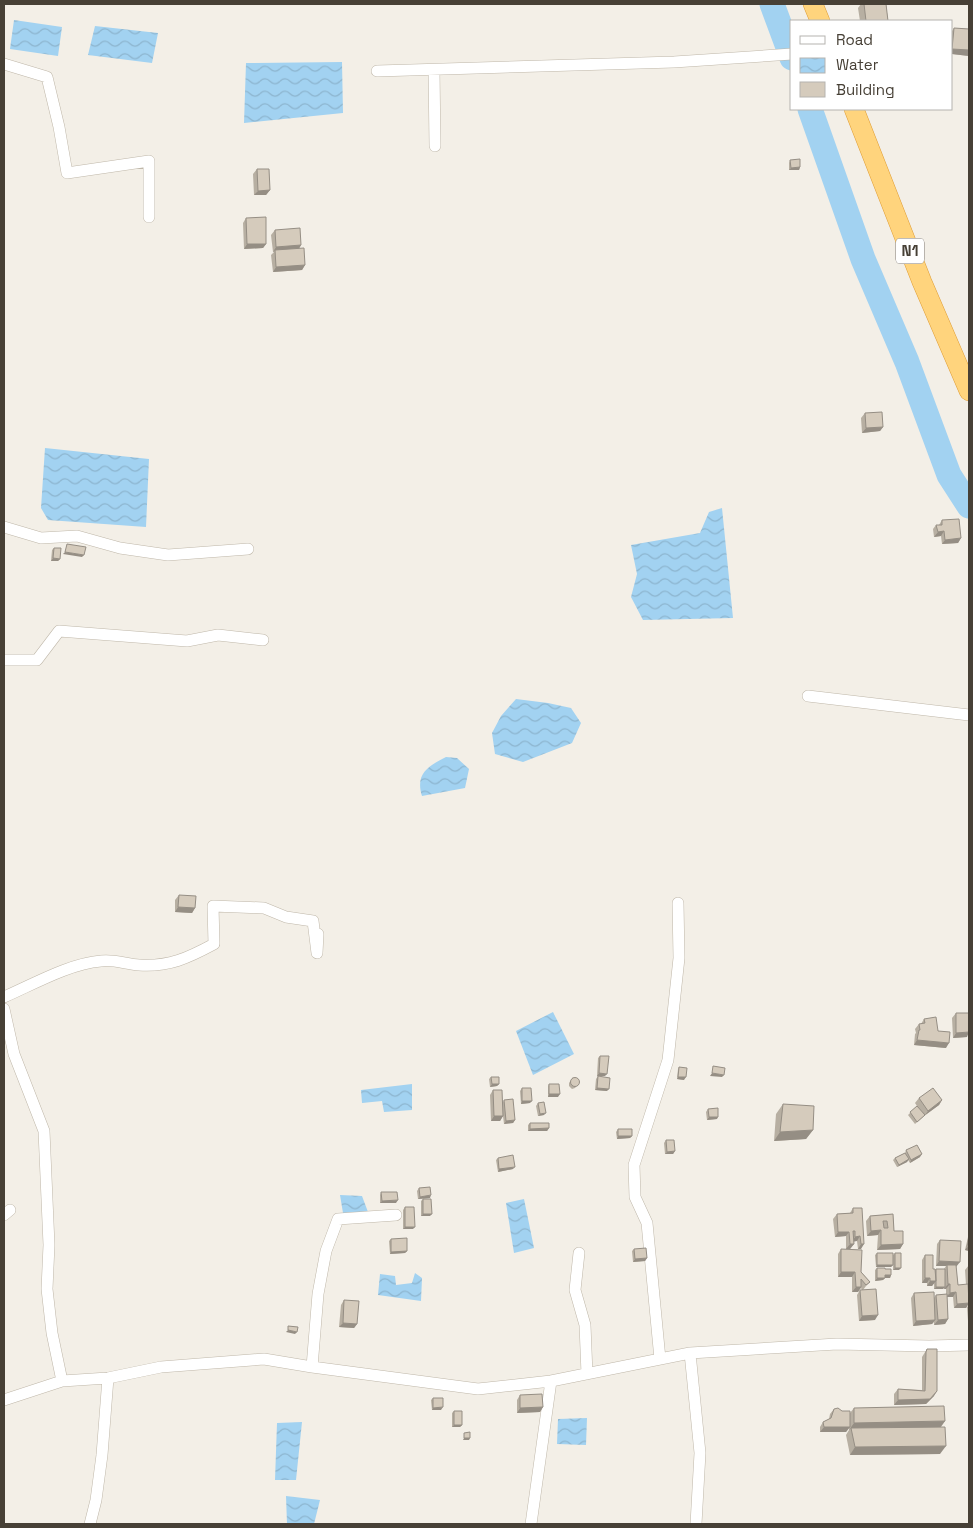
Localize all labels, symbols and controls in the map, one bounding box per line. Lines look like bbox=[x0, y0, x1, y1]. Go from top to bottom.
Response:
legend bbox=[790, 20, 953, 110]
text: Road bbox=[836, 30, 873, 49]
text: Water bbox=[836, 55, 879, 74]
text: Building bbox=[836, 80, 895, 99]
road number: N1 bbox=[896, 238, 924, 264]

